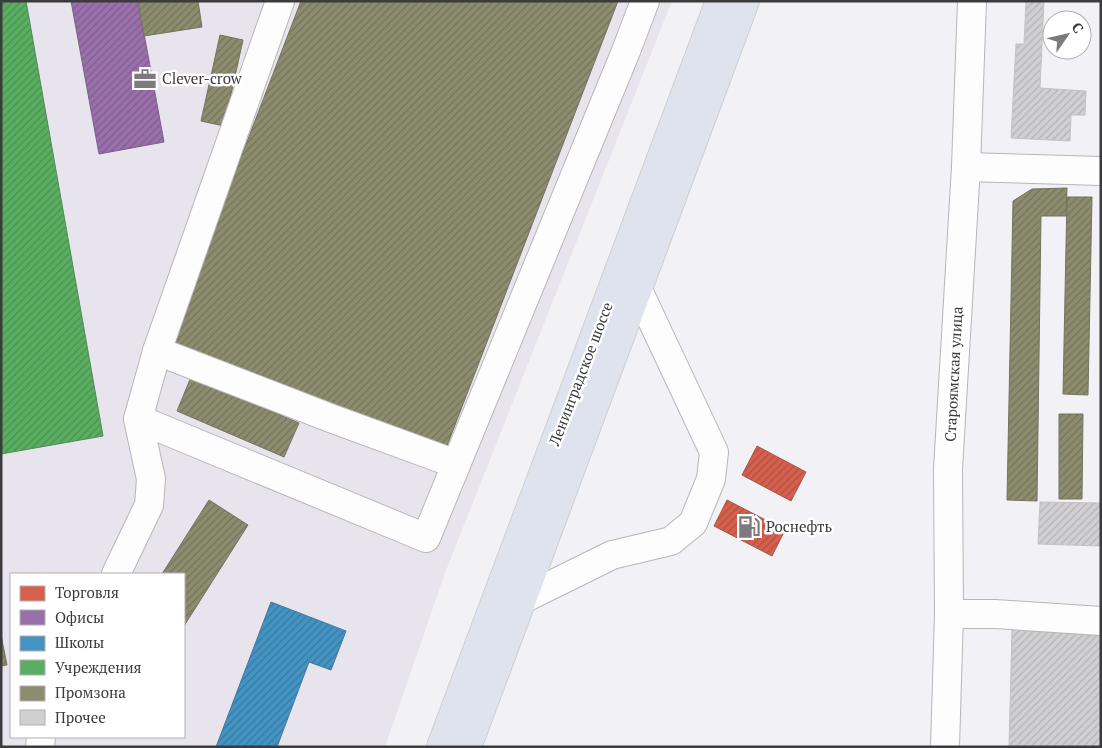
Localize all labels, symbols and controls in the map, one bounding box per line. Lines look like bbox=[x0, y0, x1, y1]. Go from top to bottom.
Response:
north arrow bbox=[1042, 10, 1092, 60]
text: С bbox=[1068, 18, 1089, 37]
office icon: Clever-crow bbox=[132, 66, 158, 92]
place label: Clever-crow bbox=[162, 68, 243, 88]
street label: Ленинградское шоссе bbox=[543, 299, 617, 449]
street label: Староямская улица bbox=[939, 305, 967, 442]
fuel station icon: Роснефть bbox=[736, 514, 762, 540]
place label: Роснефть bbox=[766, 516, 833, 536]
legend bbox=[10, 573, 185, 738]
text: Торговля bbox=[55, 582, 119, 602]
text: Офисы bbox=[55, 607, 104, 627]
text: Школы bbox=[55, 632, 104, 652]
text: Учреждения bbox=[55, 657, 142, 677]
text: Промзона bbox=[55, 682, 126, 702]
text: Прочее bbox=[55, 707, 106, 727]

